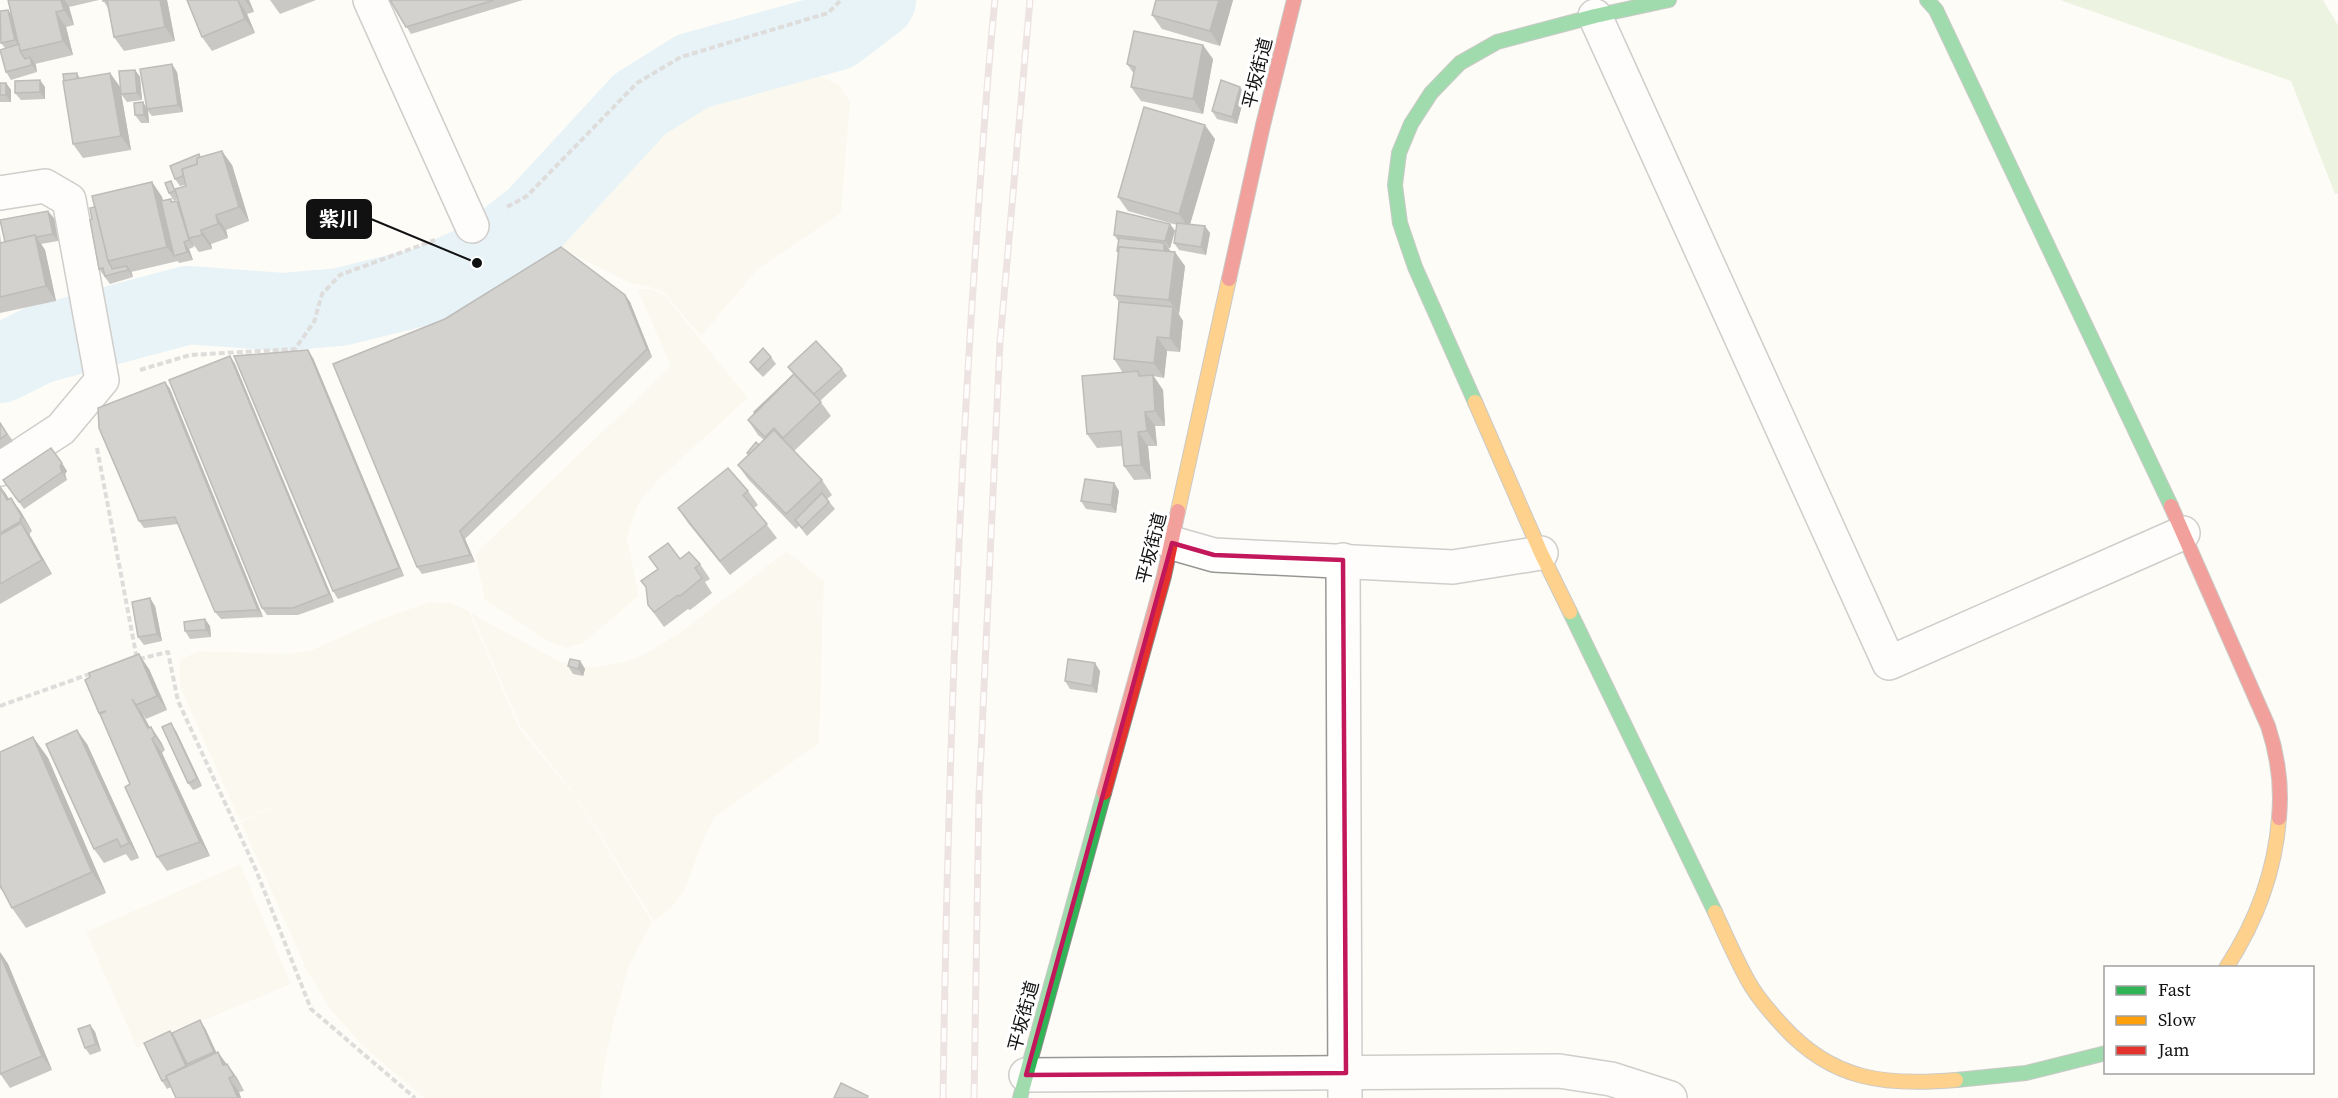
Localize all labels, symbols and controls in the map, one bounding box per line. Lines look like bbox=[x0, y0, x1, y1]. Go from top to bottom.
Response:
street label: 平坂街道 bbox=[1236, 35, 1278, 111]
callout: 紫川 bbox=[307, 200, 371, 238]
text: 紫川 bbox=[319, 205, 359, 233]
street label: 平坂街道 bbox=[1130, 510, 1172, 586]
legend bbox=[2104, 966, 2314, 1074]
text: Fast bbox=[2158, 977, 2191, 1002]
street label: 平坂街道 bbox=[1002, 978, 1044, 1054]
text: Slow bbox=[2158, 1007, 2196, 1032]
text: Jam bbox=[2157, 1037, 2190, 1062]

